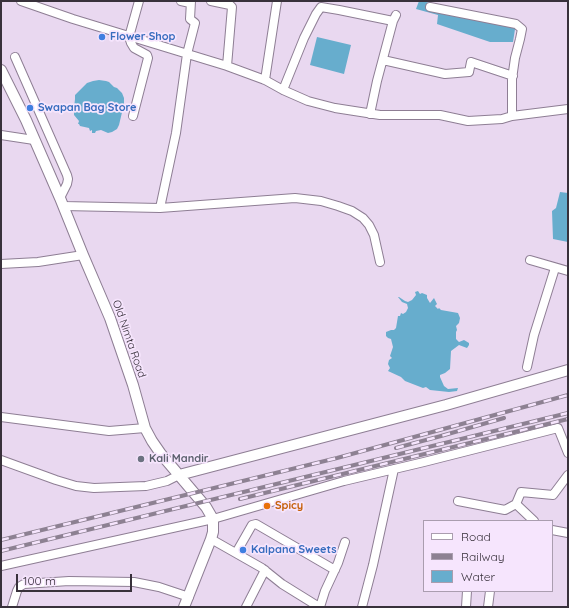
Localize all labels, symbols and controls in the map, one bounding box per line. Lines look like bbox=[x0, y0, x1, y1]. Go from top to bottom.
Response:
place label: Flower Shop bbox=[110, 30, 175, 44]
marker: Flower Shop bbox=[97, 32, 107, 42]
place label: Swapan Bag Store bbox=[38, 101, 137, 115]
marker: Swapan Bag Store bbox=[25, 103, 35, 113]
street label: Old Nimta Road bbox=[109, 298, 149, 380]
place label: Kali Mandir bbox=[149, 452, 209, 466]
marker: Kali Mandir bbox=[136, 454, 146, 464]
place label: Spicy bbox=[275, 499, 303, 513]
marker: Spicy bbox=[262, 501, 272, 511]
legend bbox=[423, 520, 553, 592]
text: Road bbox=[461, 529, 491, 544]
place label: Kalpana Sweets bbox=[251, 543, 336, 557]
marker: Kalpana Sweets bbox=[238, 545, 248, 555]
text: Railway bbox=[461, 549, 505, 564]
scale bar bbox=[18, 566, 134, 592]
text: Water bbox=[461, 569, 495, 584]
text: 100 m bbox=[23, 573, 56, 588]

